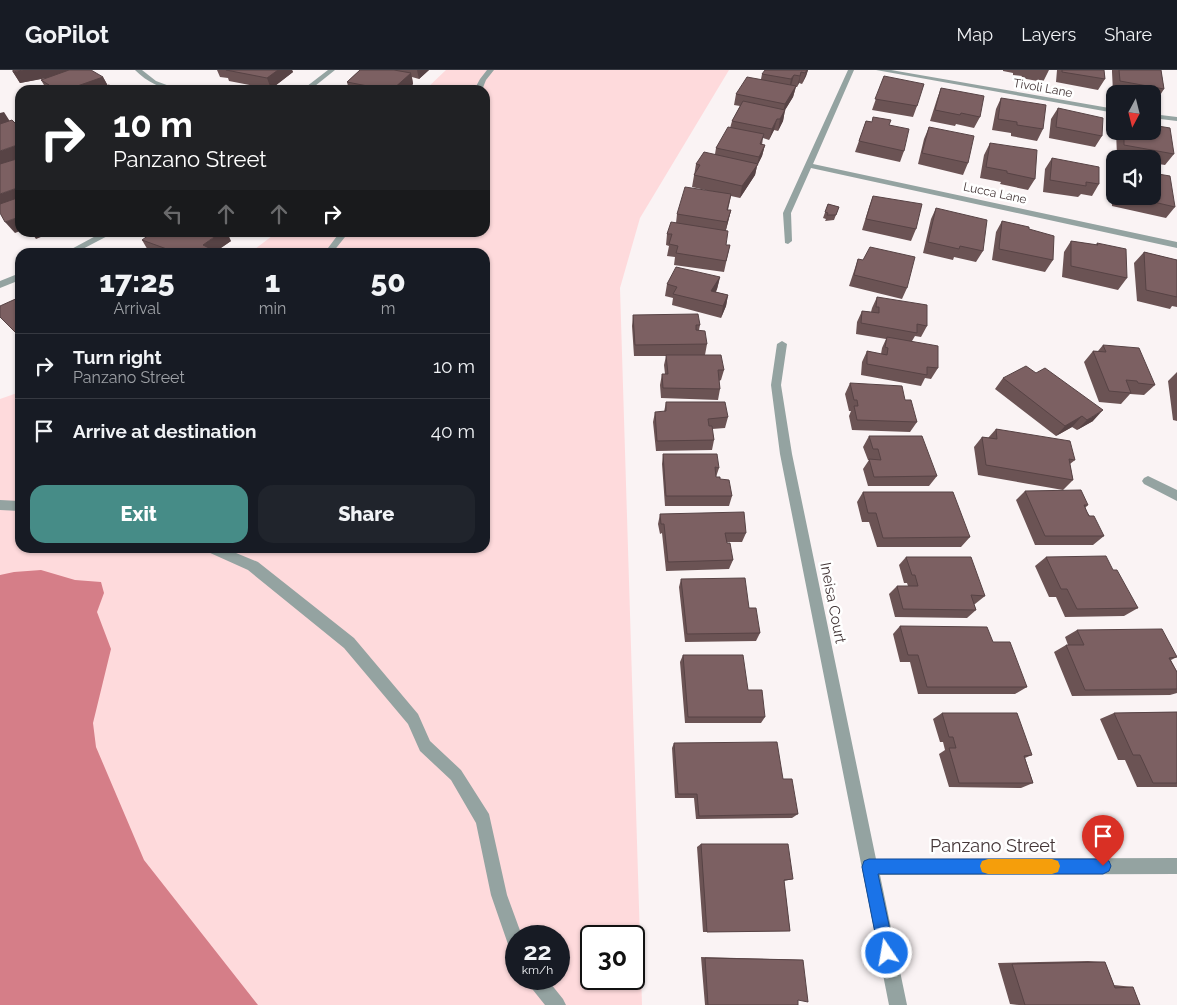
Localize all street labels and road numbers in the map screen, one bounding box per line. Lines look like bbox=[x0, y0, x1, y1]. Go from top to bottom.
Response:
street label: Tivoli Lane bbox=[1012, 76, 1074, 100]
street label: Lucca Lane bbox=[962, 179, 1028, 207]
street label: Ineisa Court bbox=[816, 561, 850, 645]
street label: Panzano Street bbox=[930, 835, 1056, 856]

